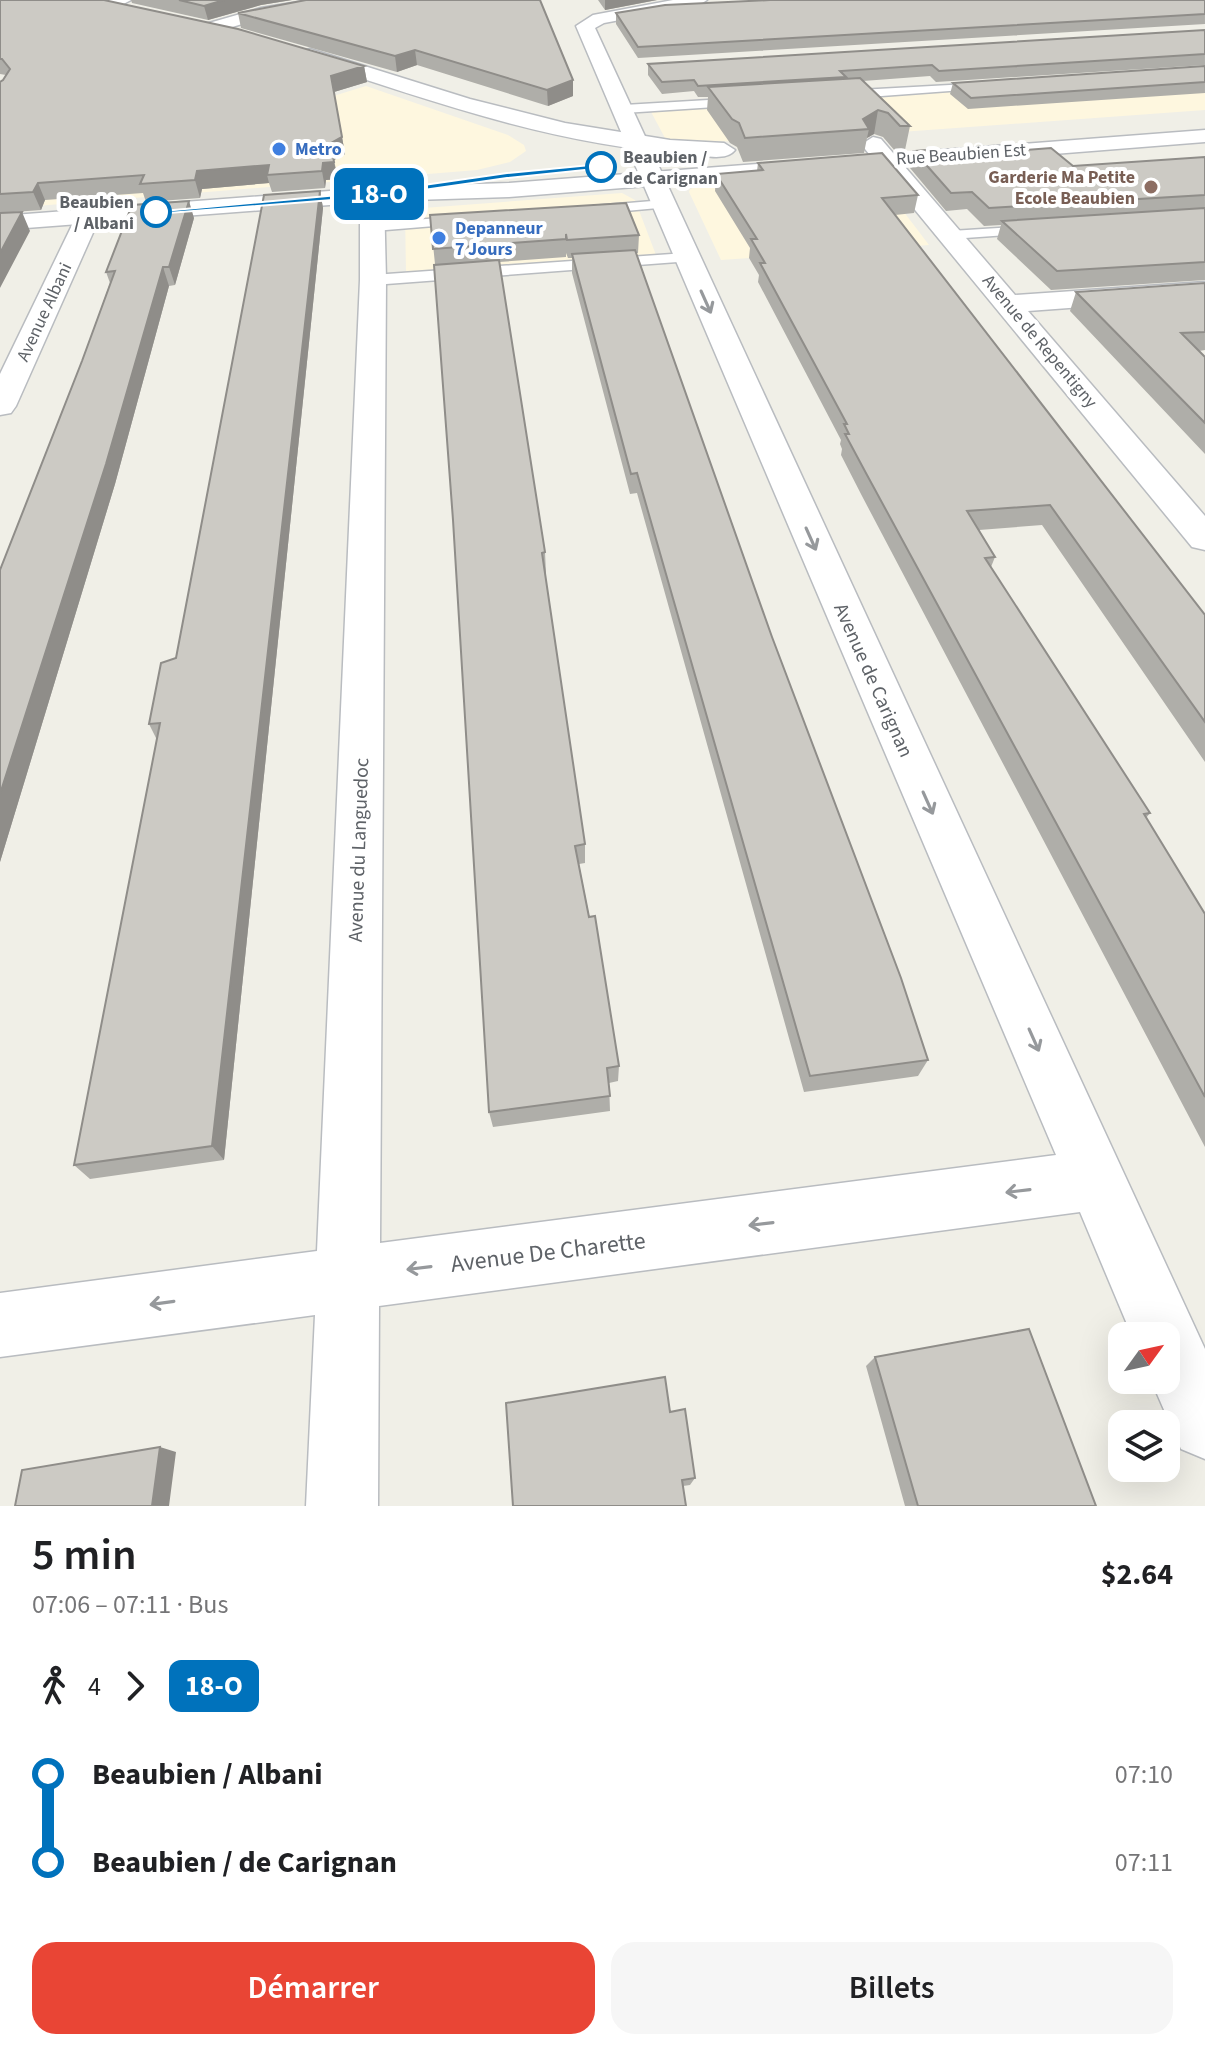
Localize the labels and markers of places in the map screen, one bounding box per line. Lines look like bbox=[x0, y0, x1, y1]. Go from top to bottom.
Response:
place label: Metro bbox=[295, 137, 342, 162]
marker: Metro bbox=[270, 140, 288, 158]
place label: Beaubien / de Carignan bbox=[623, 145, 718, 191]
marker: Beaubien / de Carignan bbox=[586, 152, 616, 182]
place label: Garderie Ma Petite Ecole Beaubien bbox=[988, 165, 1135, 211]
marker: Garderie Ma Petite Ecole Beaubien bbox=[1142, 178, 1160, 196]
place label: Beaubien / Albani bbox=[59, 190, 134, 236]
marker: Beaubien / Albani bbox=[141, 197, 171, 227]
place label: Depanneur 7 Jours bbox=[455, 216, 543, 262]
marker: Depanneur 7 Jours bbox=[430, 229, 448, 247]

